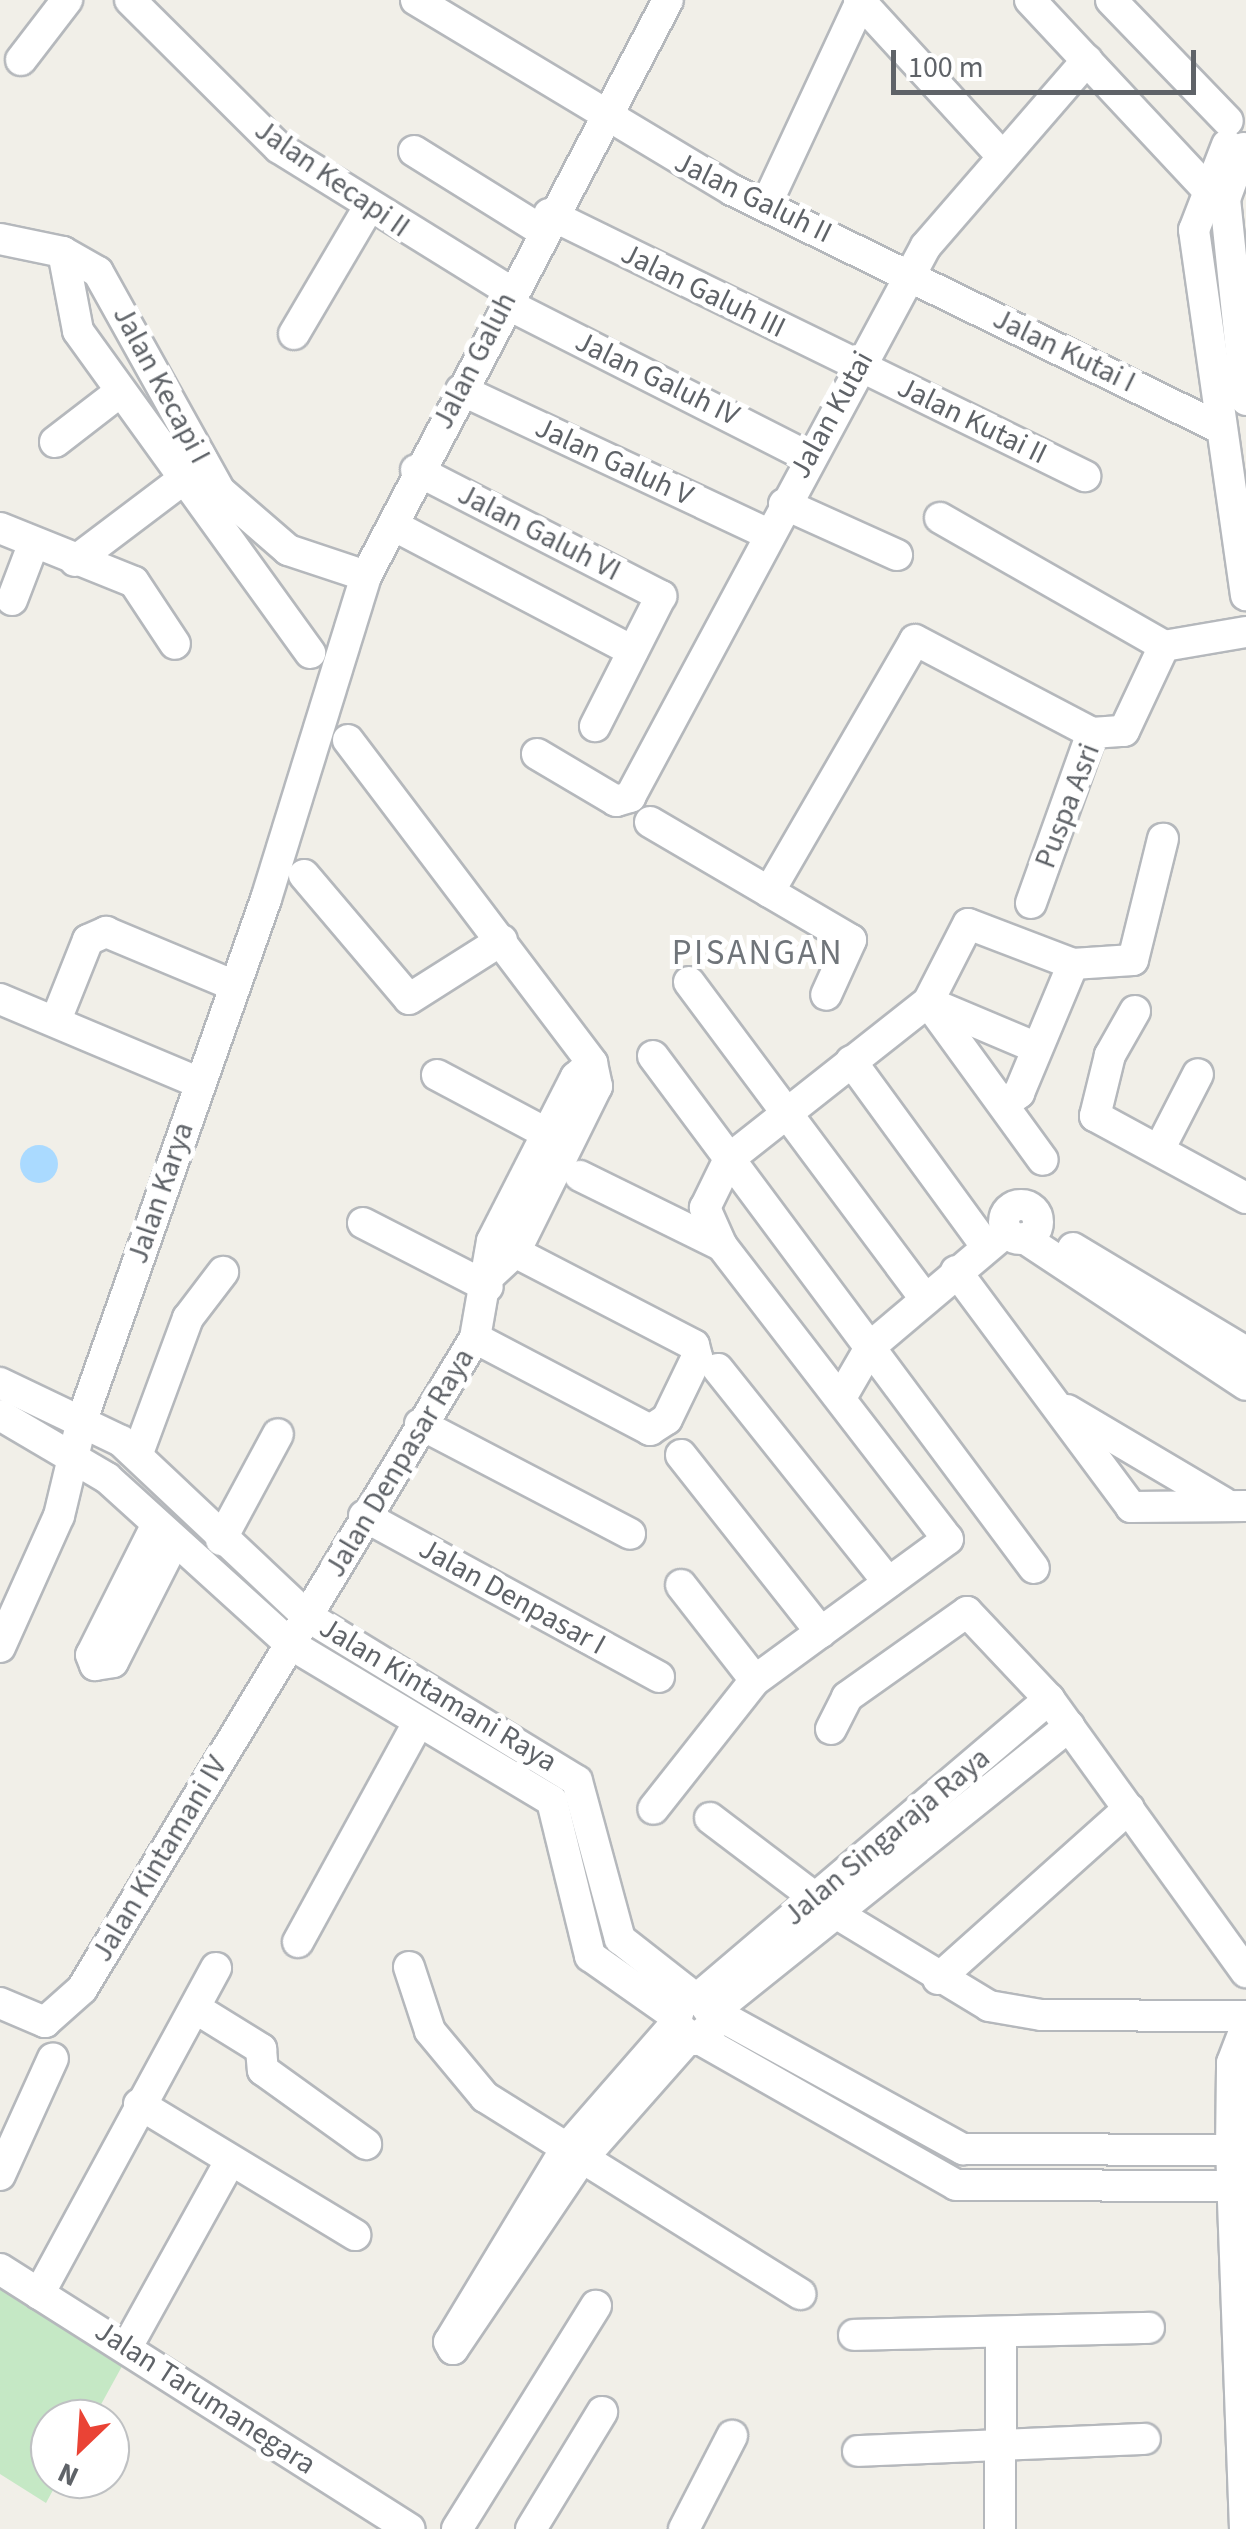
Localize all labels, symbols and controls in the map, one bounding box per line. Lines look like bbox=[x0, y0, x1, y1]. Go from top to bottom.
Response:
scale bar bbox=[896, 30, 1201, 92]
text: 100 m bbox=[908, 46, 984, 89]
street label: Jalan Kecapi II bbox=[248, 112, 416, 246]
street label: Jalan Galuh II bbox=[669, 144, 837, 252]
street label: Jalan Galuh III bbox=[615, 236, 791, 346]
street label: Jalan Galuh bbox=[425, 287, 525, 435]
street label: Jalan Kecapi I bbox=[104, 300, 218, 470]
street label: Jalan Kutai I bbox=[987, 301, 1141, 401]
street label: Jalan Galuh IV bbox=[569, 324, 745, 434]
street label: Jalan Kutai bbox=[782, 345, 882, 485]
street label: Jalan Kutai II bbox=[891, 369, 1053, 473]
street label: Jalan Galuh V bbox=[529, 410, 699, 514]
street label: Jalan Galuh VI bbox=[452, 477, 626, 589]
street label: Puspa Asri bbox=[1028, 739, 1108, 873]
district label: PISANGAN bbox=[672, 932, 844, 974]
street label: Jalan Karya bbox=[120, 1118, 202, 1268]
street label: Jalan Denpasar Raya bbox=[317, 1342, 483, 1584]
street label: Jalan Denpasar I bbox=[412, 1531, 612, 1663]
street label: Jalan Kintamani Raya bbox=[313, 1610, 563, 1780]
street label: Jalan Singaraja Raya bbox=[777, 1740, 997, 1934]
street label: Jalan Kintamani IV bbox=[84, 1750, 236, 1968]
street label: Jalan Tarumanegara bbox=[88, 2313, 322, 2483]
north arrow bbox=[30, 2399, 130, 2499]
text: N bbox=[51, 2452, 85, 2496]

